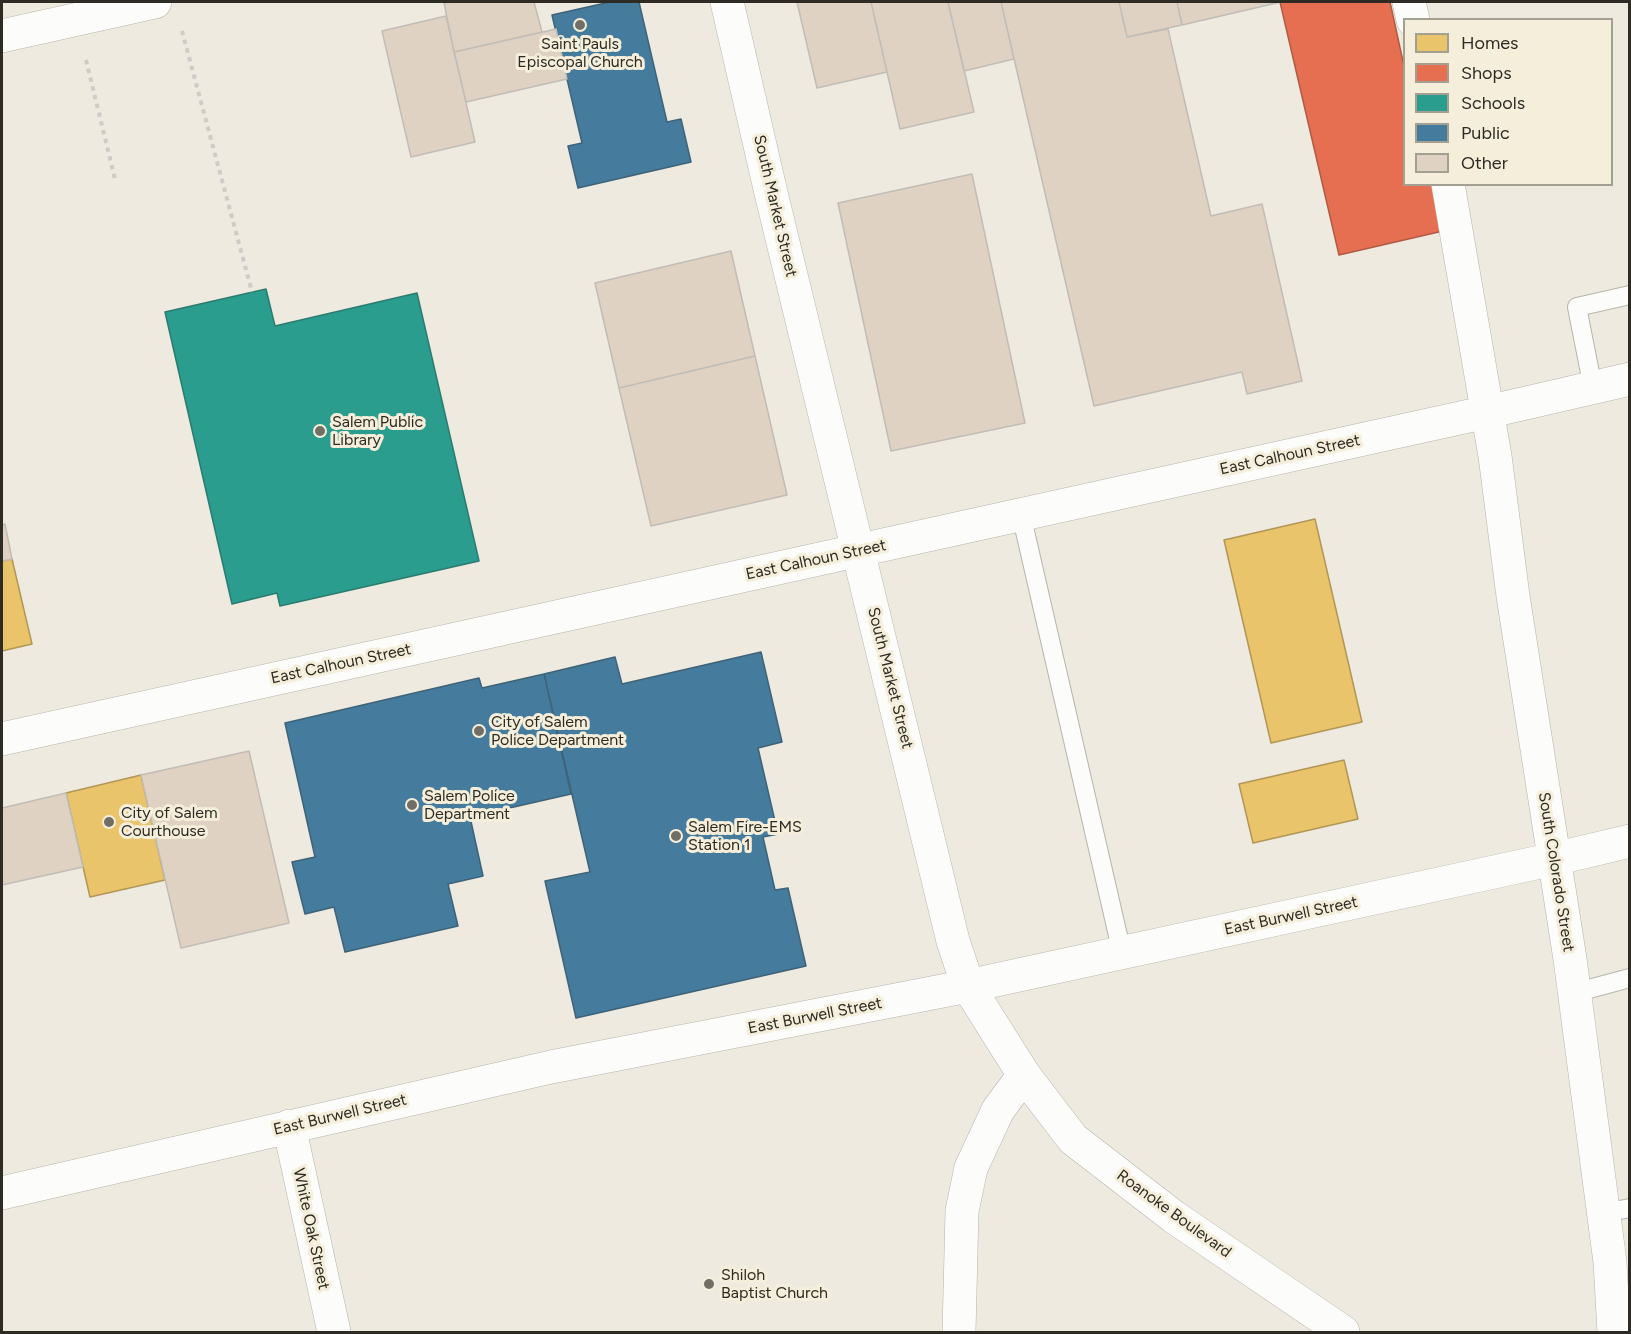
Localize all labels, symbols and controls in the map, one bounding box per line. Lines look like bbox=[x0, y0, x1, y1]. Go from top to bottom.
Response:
marker: Saint Pauls Episcopal Church bbox=[573, 18, 587, 32]
legend bbox=[1403, 18, 1613, 186]
text: Homes bbox=[1461, 32, 1519, 54]
place label: Saint Pauls Episcopal Church bbox=[517, 34, 643, 72]
text: Shops bbox=[1461, 62, 1512, 84]
text: Schools bbox=[1461, 92, 1525, 114]
text: Public bbox=[1461, 122, 1510, 144]
street label: South Market Street bbox=[749, 133, 801, 279]
text: Other bbox=[1461, 152, 1508, 174]
place label: Salem Public Library bbox=[332, 412, 423, 450]
marker: Salem Public Library bbox=[313, 424, 327, 438]
street label: East Calhoun Street bbox=[1218, 431, 1362, 479]
street label: East Calhoun Street bbox=[744, 536, 888, 584]
street label: South Market Street bbox=[863, 605, 917, 751]
street label: East Calhoun Street bbox=[269, 640, 413, 688]
place label: City of Salem Police Department bbox=[491, 712, 624, 750]
marker: City of Salem Police Department bbox=[472, 724, 486, 738]
place label: Salem Police Department bbox=[424, 786, 515, 824]
street label: South Colorado Street bbox=[1534, 791, 1578, 953]
marker: Salem Police Department bbox=[405, 798, 419, 812]
place label: City of Salem Courthouse bbox=[121, 803, 218, 841]
marker: City of Salem Courthouse bbox=[102, 815, 116, 829]
place label: Salem Fire-EMS Station 1 bbox=[688, 817, 802, 855]
marker: Salem Fire-EMS Station 1 bbox=[669, 829, 683, 843]
street label: East Burwell Street bbox=[1222, 892, 1360, 940]
street label: East Burwell Street bbox=[746, 994, 884, 1038]
street label: East Burwell Street bbox=[272, 1090, 408, 1140]
street label: White Oak Street bbox=[289, 1166, 333, 1292]
street label: Roanoke Boulevard bbox=[1113, 1166, 1235, 1262]
place label: Shiloh Baptist Church bbox=[721, 1265, 828, 1303]
marker: Shiloh Baptist Church bbox=[702, 1277, 716, 1291]

